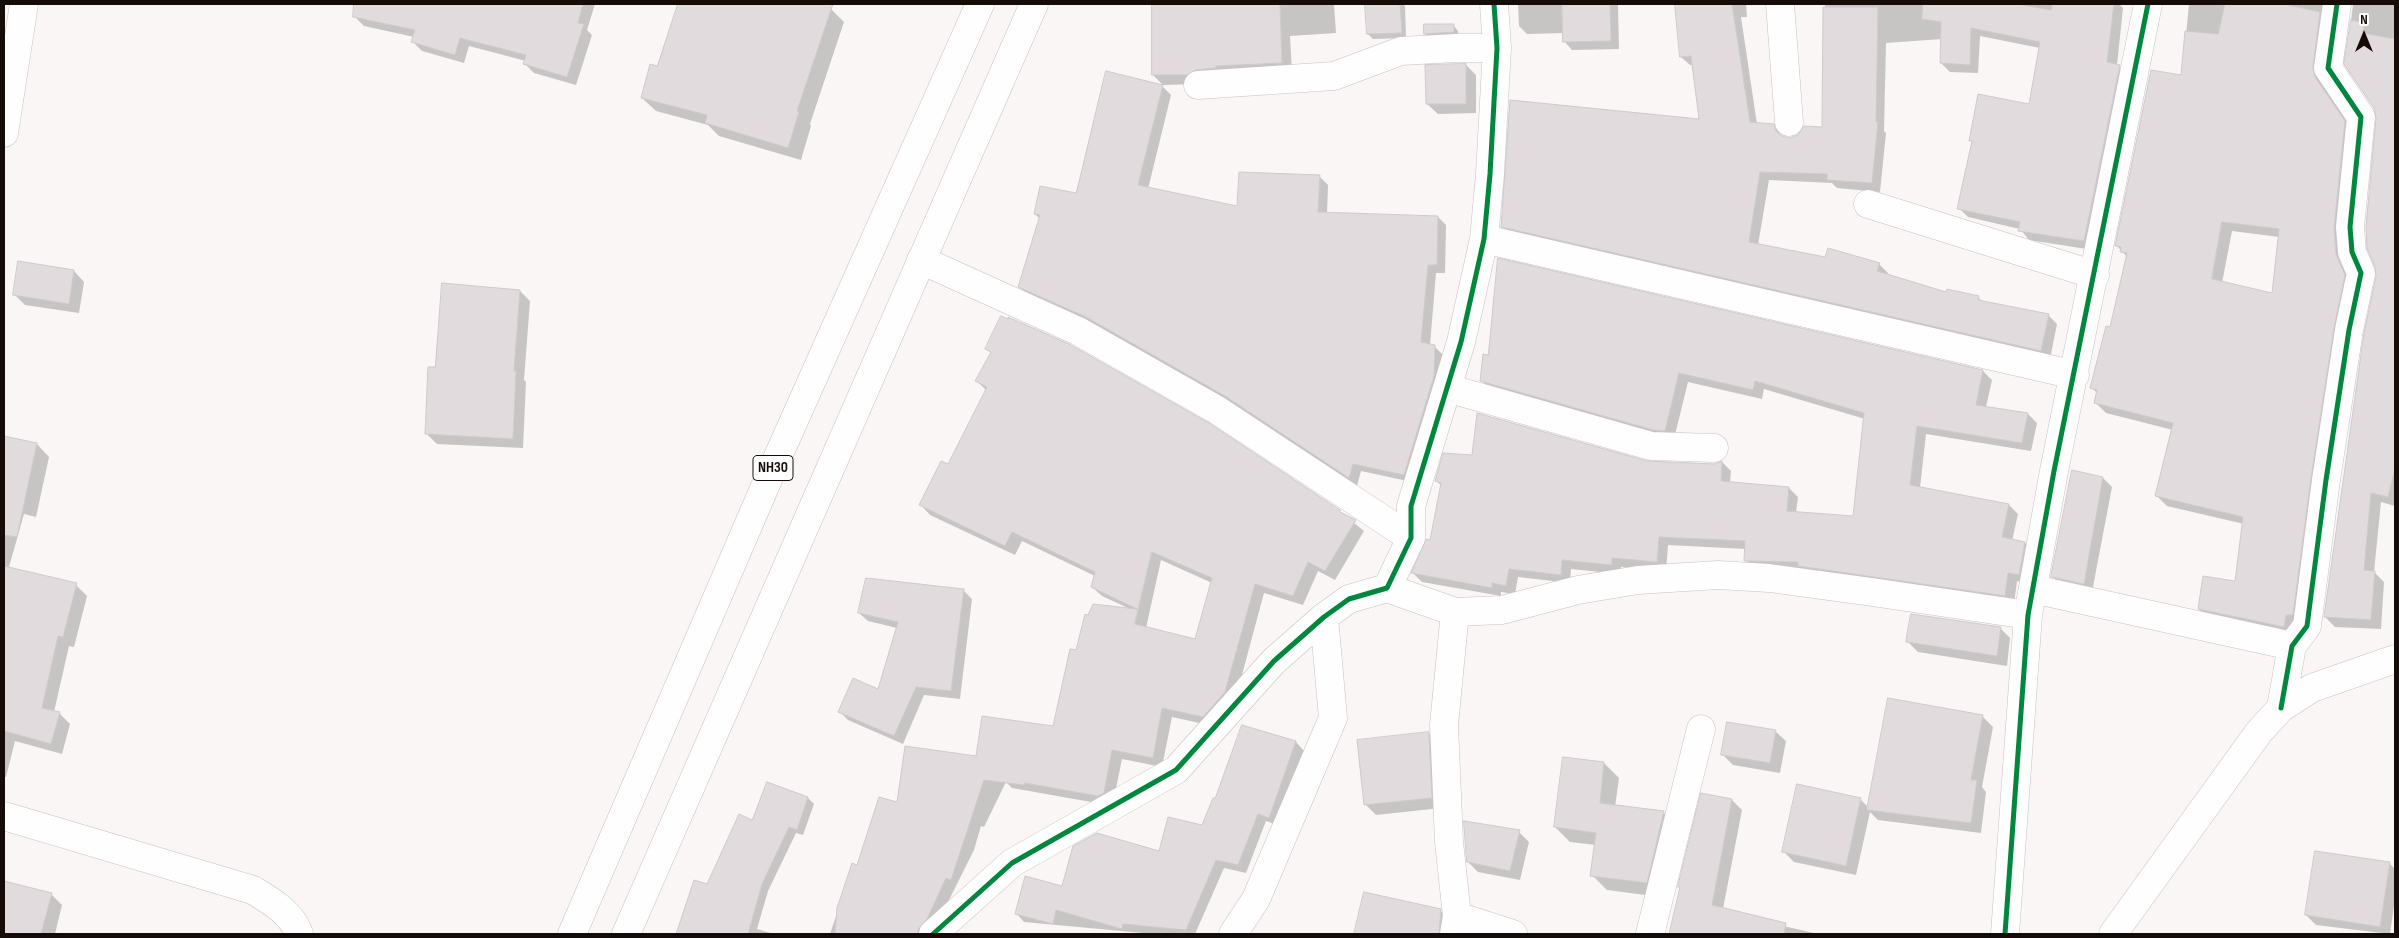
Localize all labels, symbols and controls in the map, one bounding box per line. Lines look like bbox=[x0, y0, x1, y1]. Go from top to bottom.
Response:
north arrow bbox=[2339, 10, 2389, 60]
text: N bbox=[2360, 11, 2368, 28]
road number: NH30 bbox=[753, 456, 793, 480]

